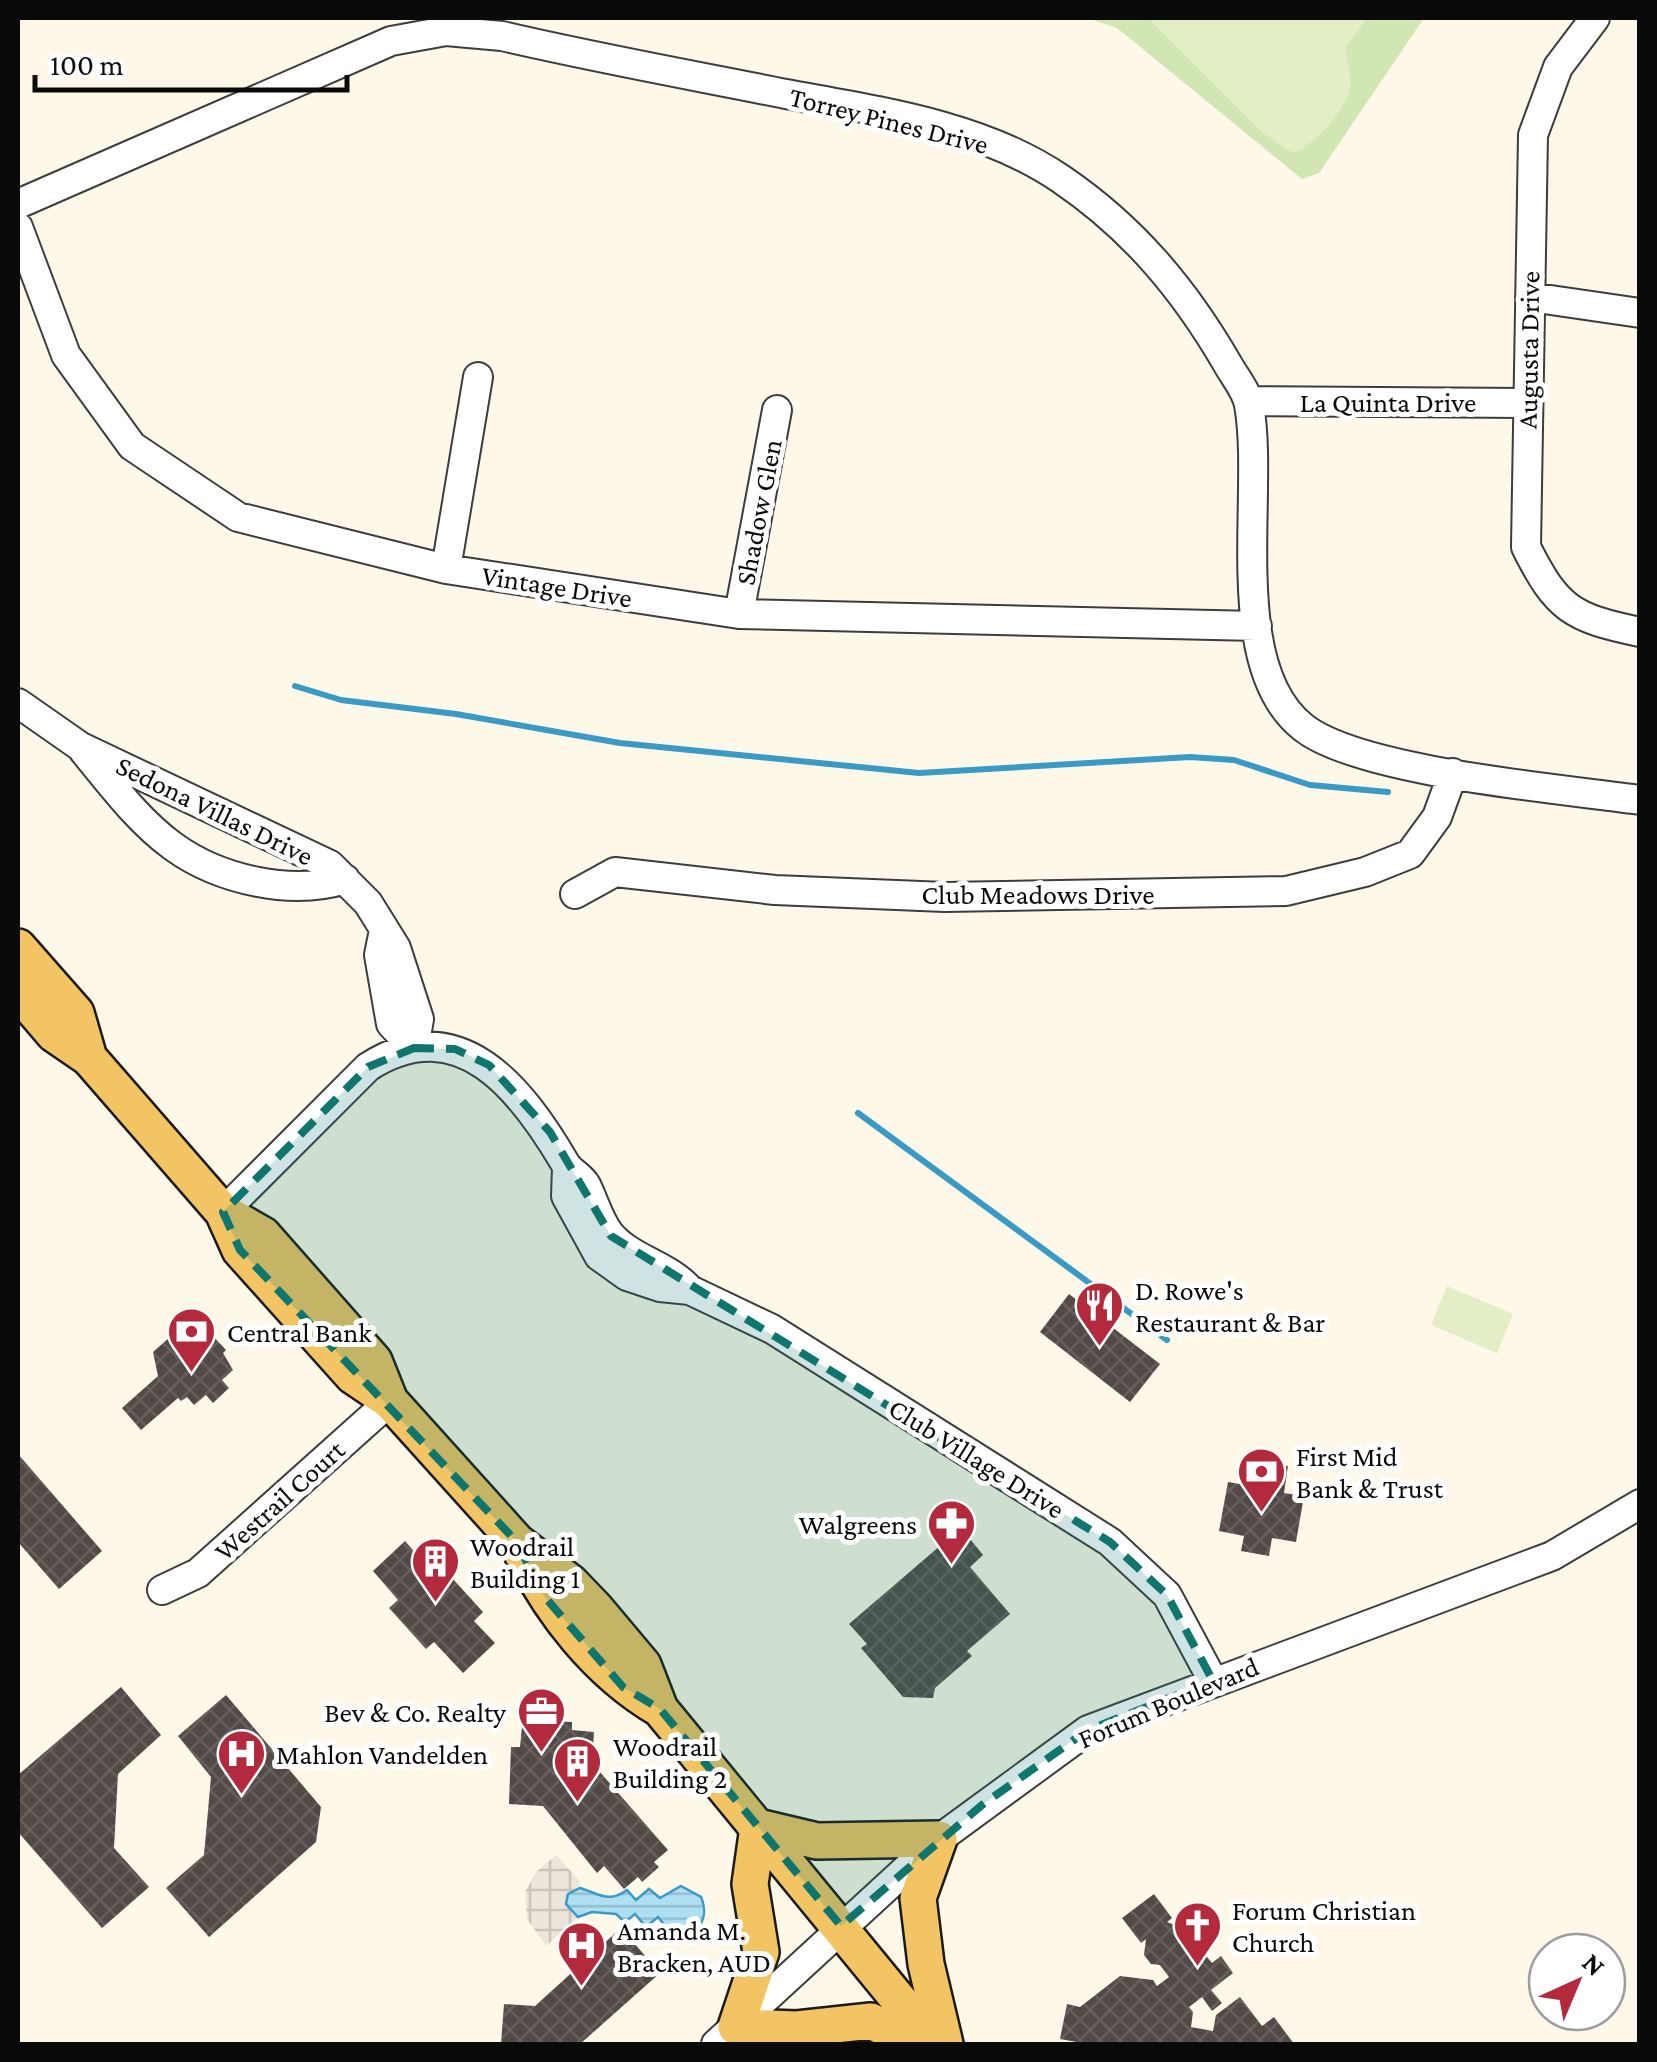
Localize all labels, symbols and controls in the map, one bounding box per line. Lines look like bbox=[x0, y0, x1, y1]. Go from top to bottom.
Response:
scale bar bbox=[35, 30, 348, 92]
text: 100 m bbox=[50, 48, 124, 81]
street label: Torrey Pines Drive bbox=[786, 81, 991, 160]
street label: Augusta Drive bbox=[1512, 271, 1545, 429]
street label: La Quinta Drive bbox=[1300, 387, 1476, 418]
street label: Shadow Glen bbox=[729, 437, 788, 588]
street label: Vintage Drive bbox=[480, 559, 634, 614]
street label: Sedona Villas Drive bbox=[111, 749, 318, 871]
street label: Club Meadows Drive bbox=[922, 879, 1154, 910]
place label: D. Rowe's Restaurant & Bar bbox=[1135, 1275, 1325, 1338]
restaurant icon: D. Rowe's Restaurant & Bar bbox=[1074, 1280, 1126, 1348]
bank icon: Central Bank bbox=[166, 1306, 218, 1374]
place label: Central Bank bbox=[227, 1317, 372, 1348]
street label: Club Village Drive bbox=[883, 1392, 1070, 1525]
street label: Westrail Court bbox=[208, 1434, 351, 1567]
place label: First Mid Bank & Trust bbox=[1296, 1441, 1444, 1504]
bank icon: First Mid Bank & Trust bbox=[1235, 1446, 1287, 1514]
pharmacy icon: Walgreens bbox=[926, 1498, 978, 1566]
place label: Walgreens bbox=[799, 1509, 917, 1540]
place label: Woodrail Building 1 bbox=[470, 1531, 580, 1594]
building icon: Woodrail Building 1 bbox=[409, 1536, 461, 1604]
street label: Forum Boulevard bbox=[1073, 1650, 1263, 1754]
office icon: Bev & Co. Realty bbox=[515, 1686, 567, 1754]
place label: Bev & Co. Realty bbox=[324, 1697, 507, 1728]
hospital icon: Mahlon Vandelden bbox=[215, 1728, 267, 1796]
place label: Woodrail Building 2 bbox=[613, 1731, 727, 1794]
building icon: Woodrail Building 2 bbox=[552, 1736, 604, 1804]
place label: Mahlon Vandelden bbox=[276, 1739, 488, 1770]
place label: Forum Christian Church bbox=[1232, 1895, 1416, 1958]
church icon: Forum Christian Church bbox=[1171, 1900, 1223, 1968]
place label: Amanda M. Bracken, AUD bbox=[617, 1915, 771, 1978]
hospital icon: Amanda M. Bracken, AUD bbox=[556, 1920, 608, 1988]
north arrow bbox=[1527, 1932, 1627, 2032]
text: N bbox=[1576, 1947, 1612, 1982]

